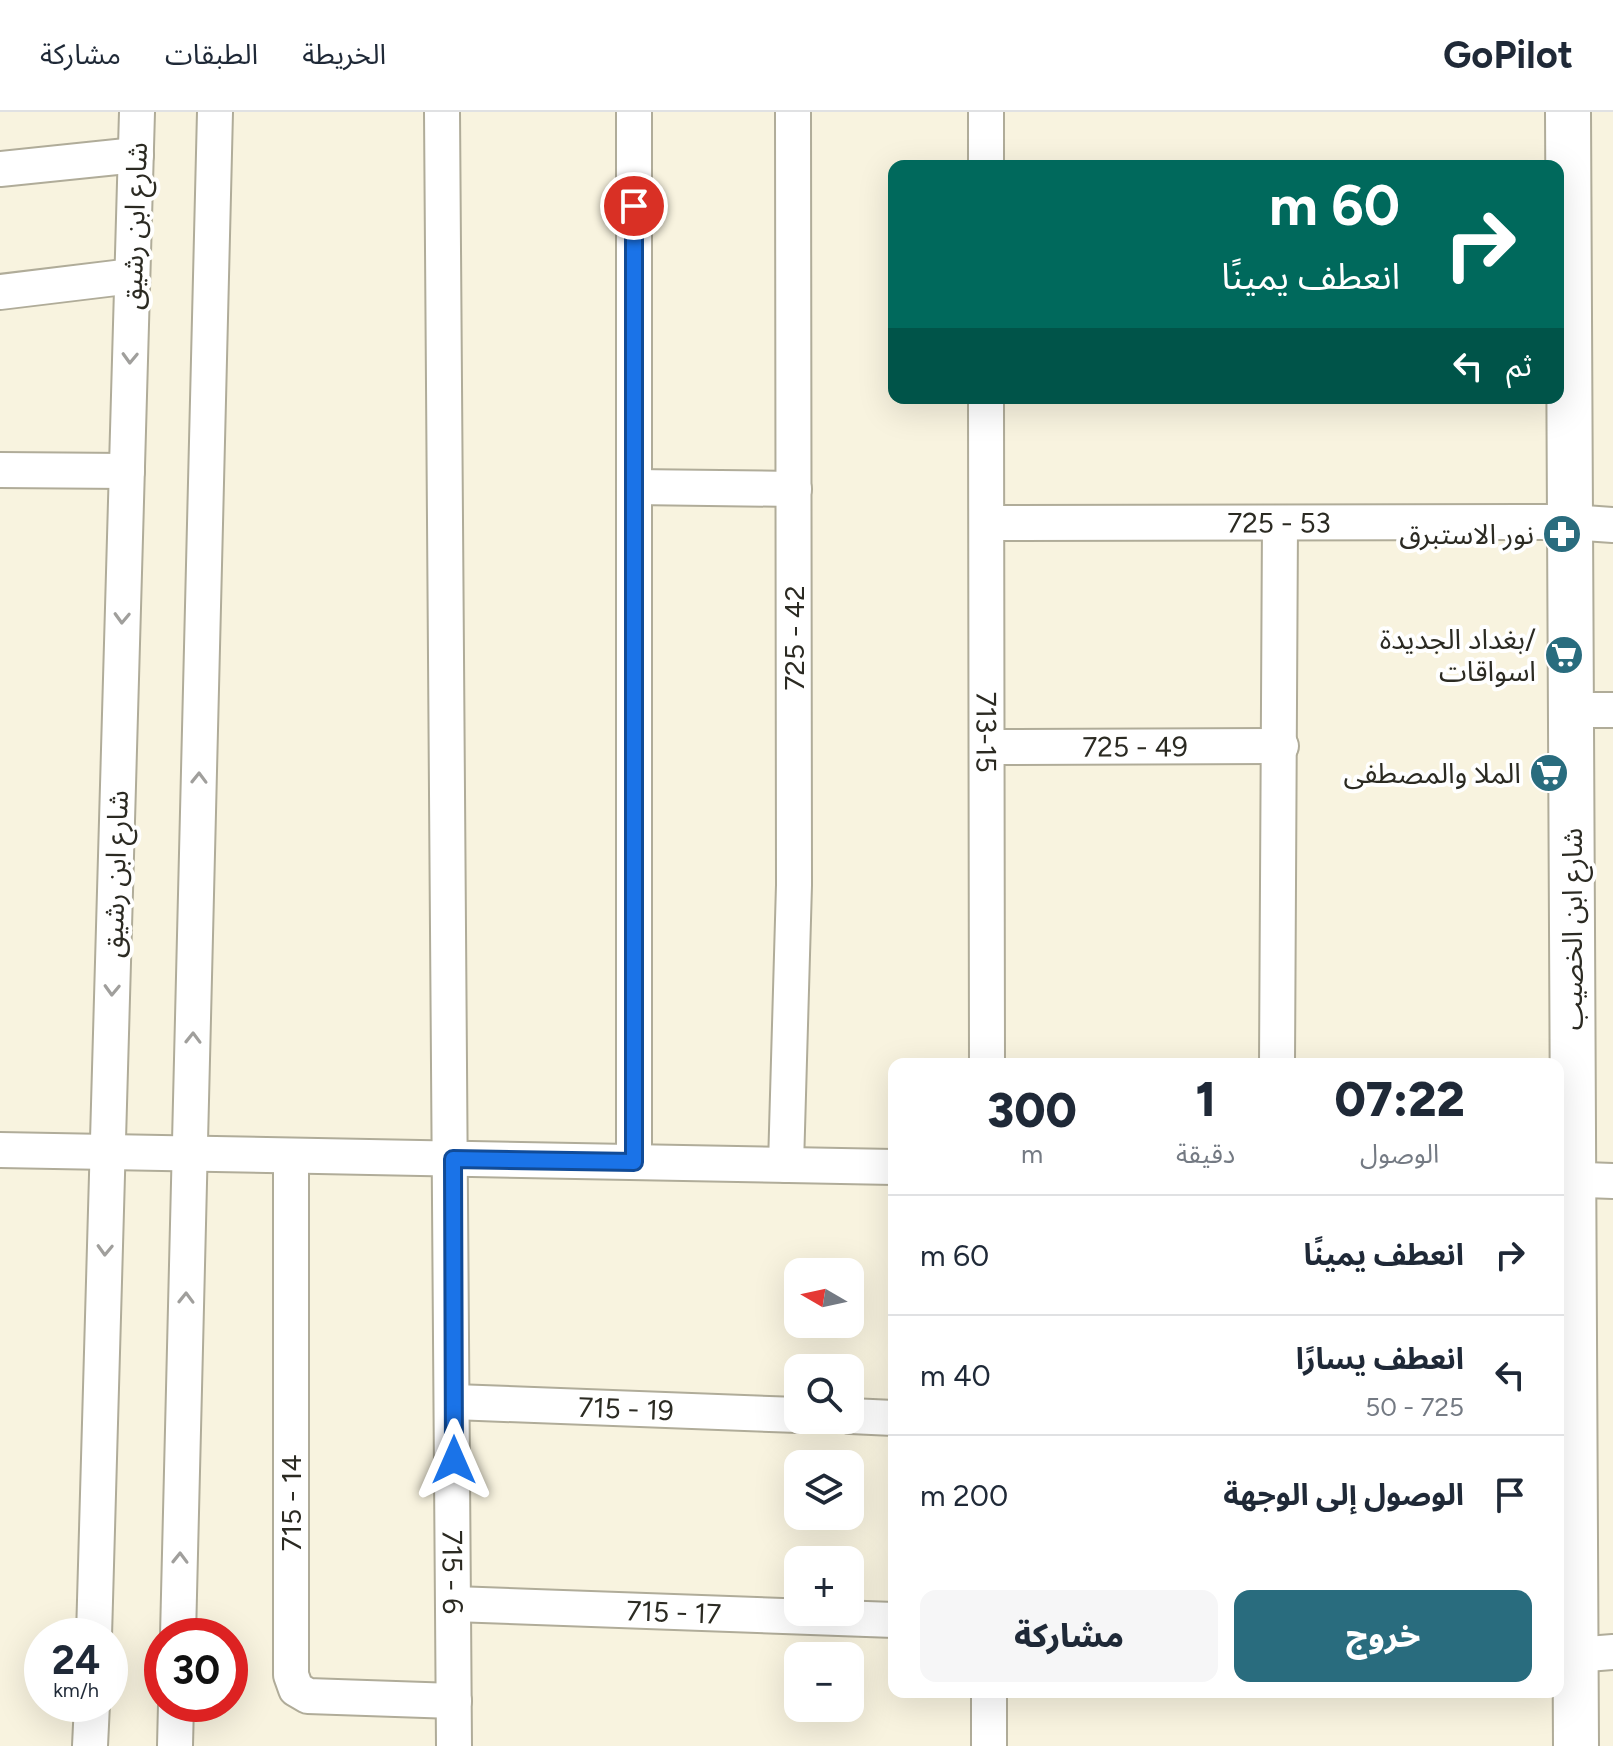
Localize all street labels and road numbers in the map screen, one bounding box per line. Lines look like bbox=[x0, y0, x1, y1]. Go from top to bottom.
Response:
street label: شارع ابن رشيق bbox=[114, 142, 158, 310]
street label: 725 - 53 bbox=[1227, 505, 1331, 540]
street label: 725 - 42 bbox=[777, 585, 811, 691]
street label: 713-15 bbox=[969, 691, 1004, 773]
street label: 725 - 49 bbox=[1082, 729, 1188, 764]
street label: شارع ابن رشيق bbox=[95, 790, 139, 958]
street label: شارع ابن الخصيب bbox=[1555, 828, 1593, 1030]
street label: 715 - 19 bbox=[577, 1390, 674, 1427]
street label: 715 - 14 bbox=[274, 1454, 308, 1552]
street label: 715 - 6 bbox=[435, 1530, 470, 1614]
street label: 715 - 17 bbox=[626, 1593, 722, 1631]

